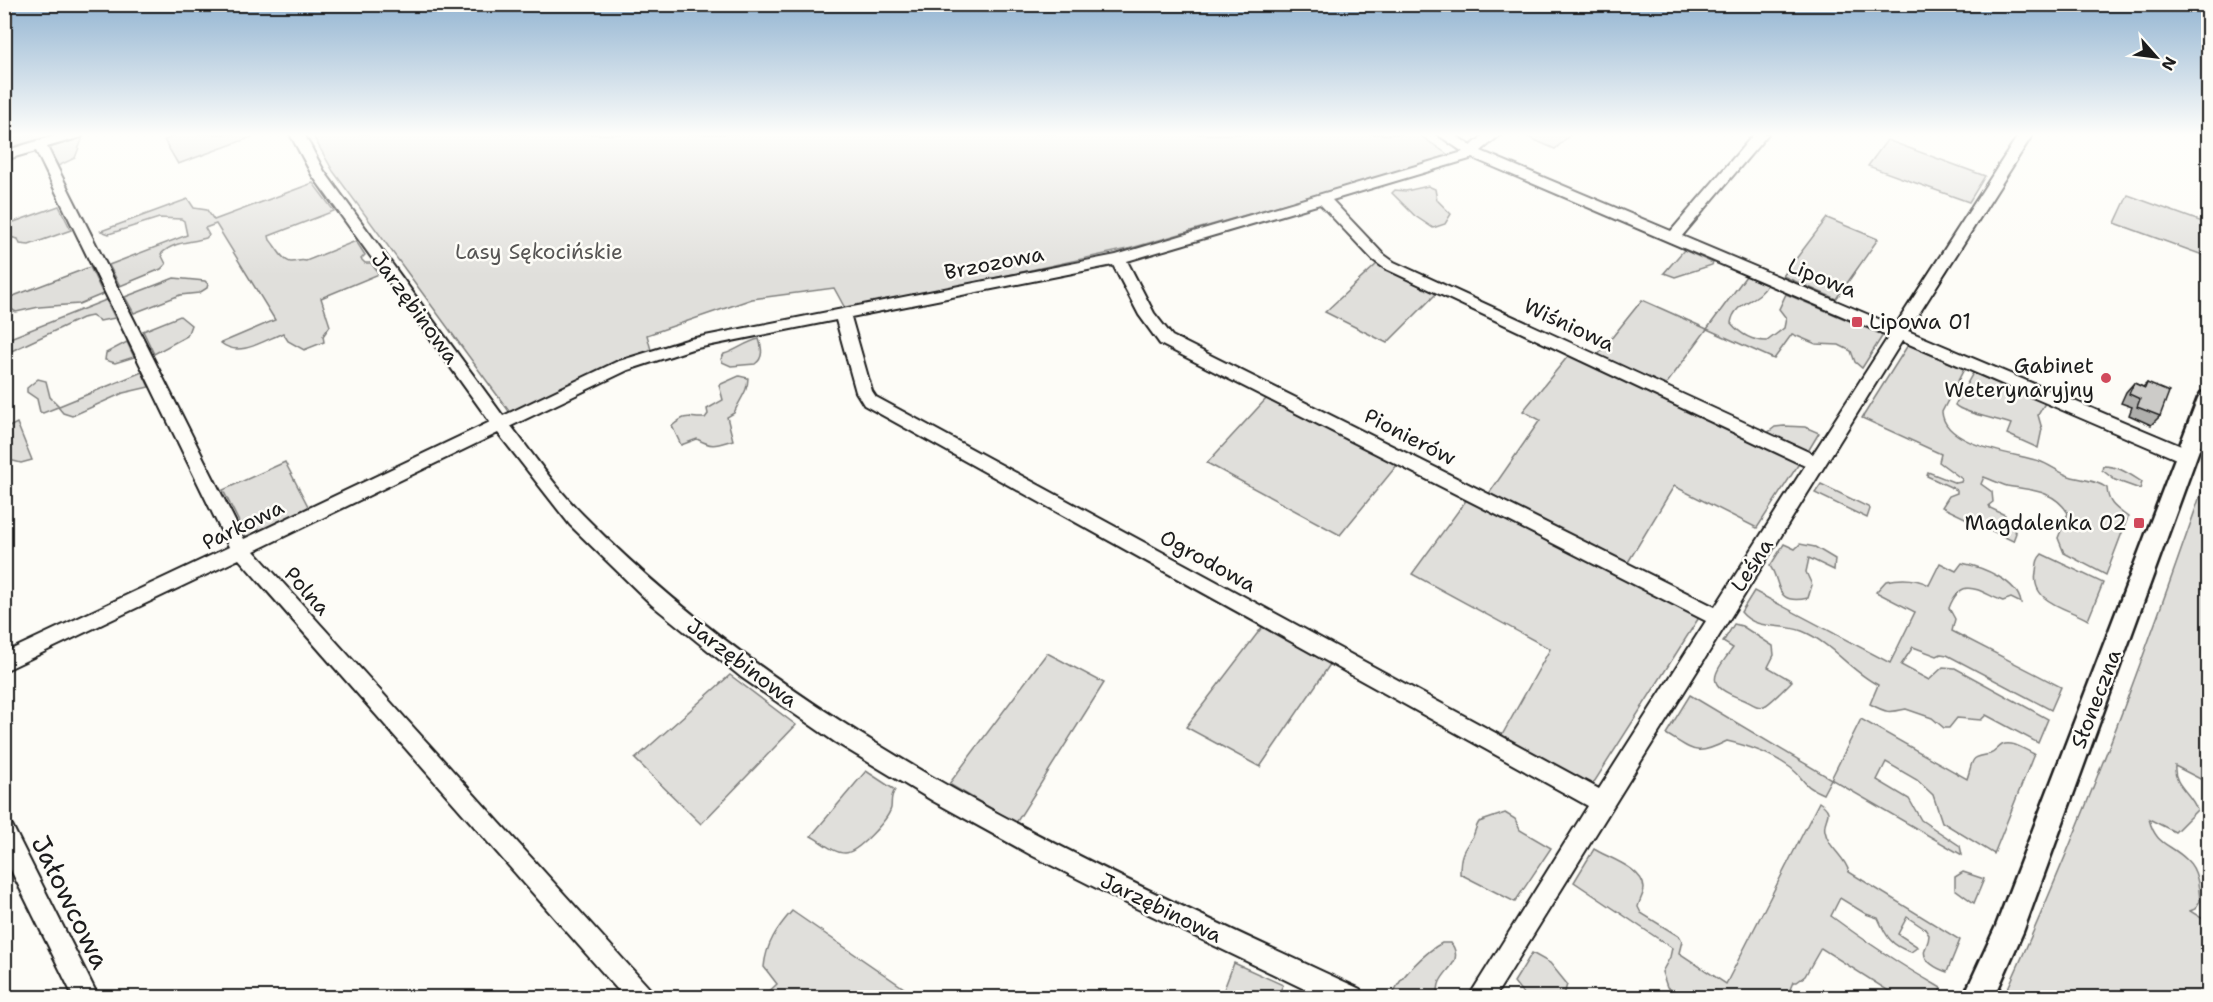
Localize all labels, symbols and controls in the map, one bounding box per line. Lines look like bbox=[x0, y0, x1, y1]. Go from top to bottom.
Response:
north arrow bbox=[2126, 27, 2186, 87]
text: N bbox=[2157, 53, 2181, 74]
park label: Lasy Sękocińskie bbox=[455, 238, 623, 266]
street label: Brzozowa bbox=[942, 240, 1046, 286]
street label: Jarzębinowa bbox=[365, 246, 465, 370]
street label: Lipowa bbox=[1783, 252, 1861, 304]
street label: Wiśniowa bbox=[1519, 292, 1619, 358]
place label: Lipowa 01 bbox=[1869, 308, 1971, 336]
marker: Lipowa 01 bbox=[1850, 315, 1864, 329]
place label: Gabinet Weterynaryjny bbox=[1944, 352, 2094, 404]
marker: Gabinet Weterynaryjny bbox=[2099, 371, 2113, 385]
street label: Pionierów bbox=[1359, 402, 1461, 472]
street label: Parkowa bbox=[198, 493, 288, 557]
place label: Magdalenka 02 bbox=[1965, 509, 2127, 537]
marker: Magdalenka 02 bbox=[2132, 516, 2146, 530]
street label: Ogrodowa bbox=[1155, 523, 1261, 599]
street label: Leśna bbox=[1724, 533, 1780, 597]
street label: Polna bbox=[278, 561, 336, 621]
street label: Jarzębinowa bbox=[681, 612, 803, 714]
street label: Słoneczna bbox=[2064, 645, 2128, 753]
street label: Jałowcowa bbox=[24, 829, 118, 975]
street label: Jarzębinowa bbox=[1096, 866, 1226, 950]

